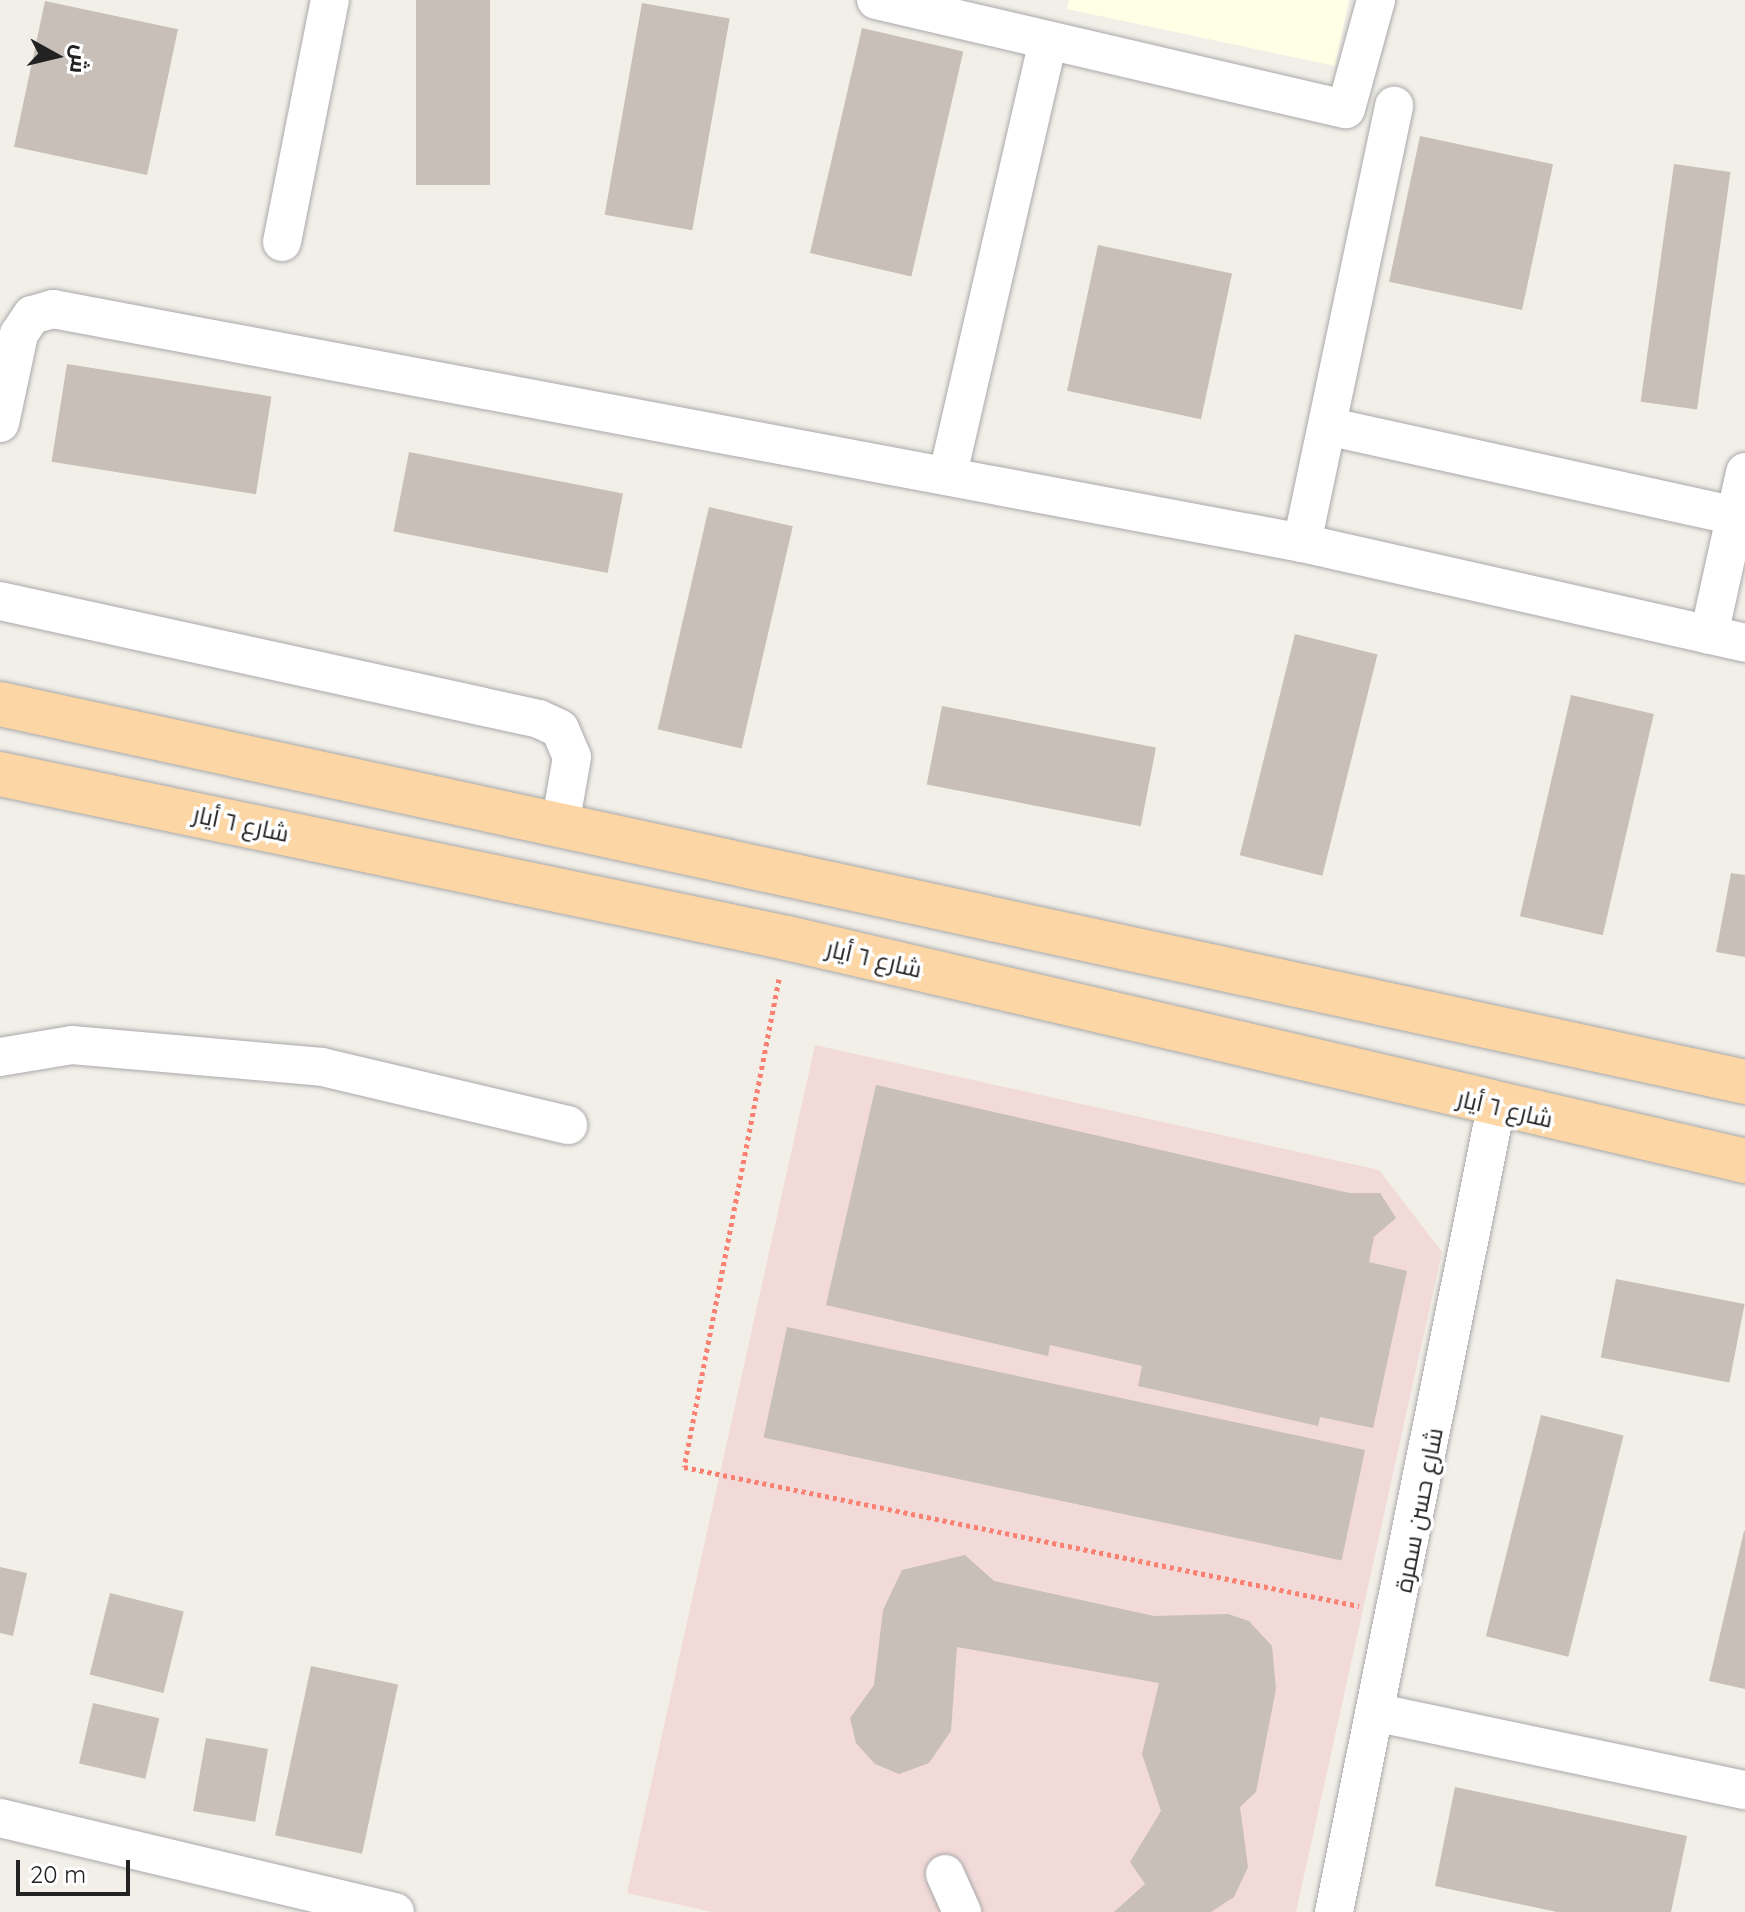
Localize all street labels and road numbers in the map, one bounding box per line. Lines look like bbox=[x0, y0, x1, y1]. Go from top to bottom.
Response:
street label: شارع ٦ أيار bbox=[190, 800, 292, 848]
street label: شارع ٦ أيار bbox=[823, 934, 925, 984]
street label: شارع ٦ أيار bbox=[1454, 1084, 1556, 1134]
street label: شارع حسن سمرة bbox=[1389, 1425, 1449, 1595]

